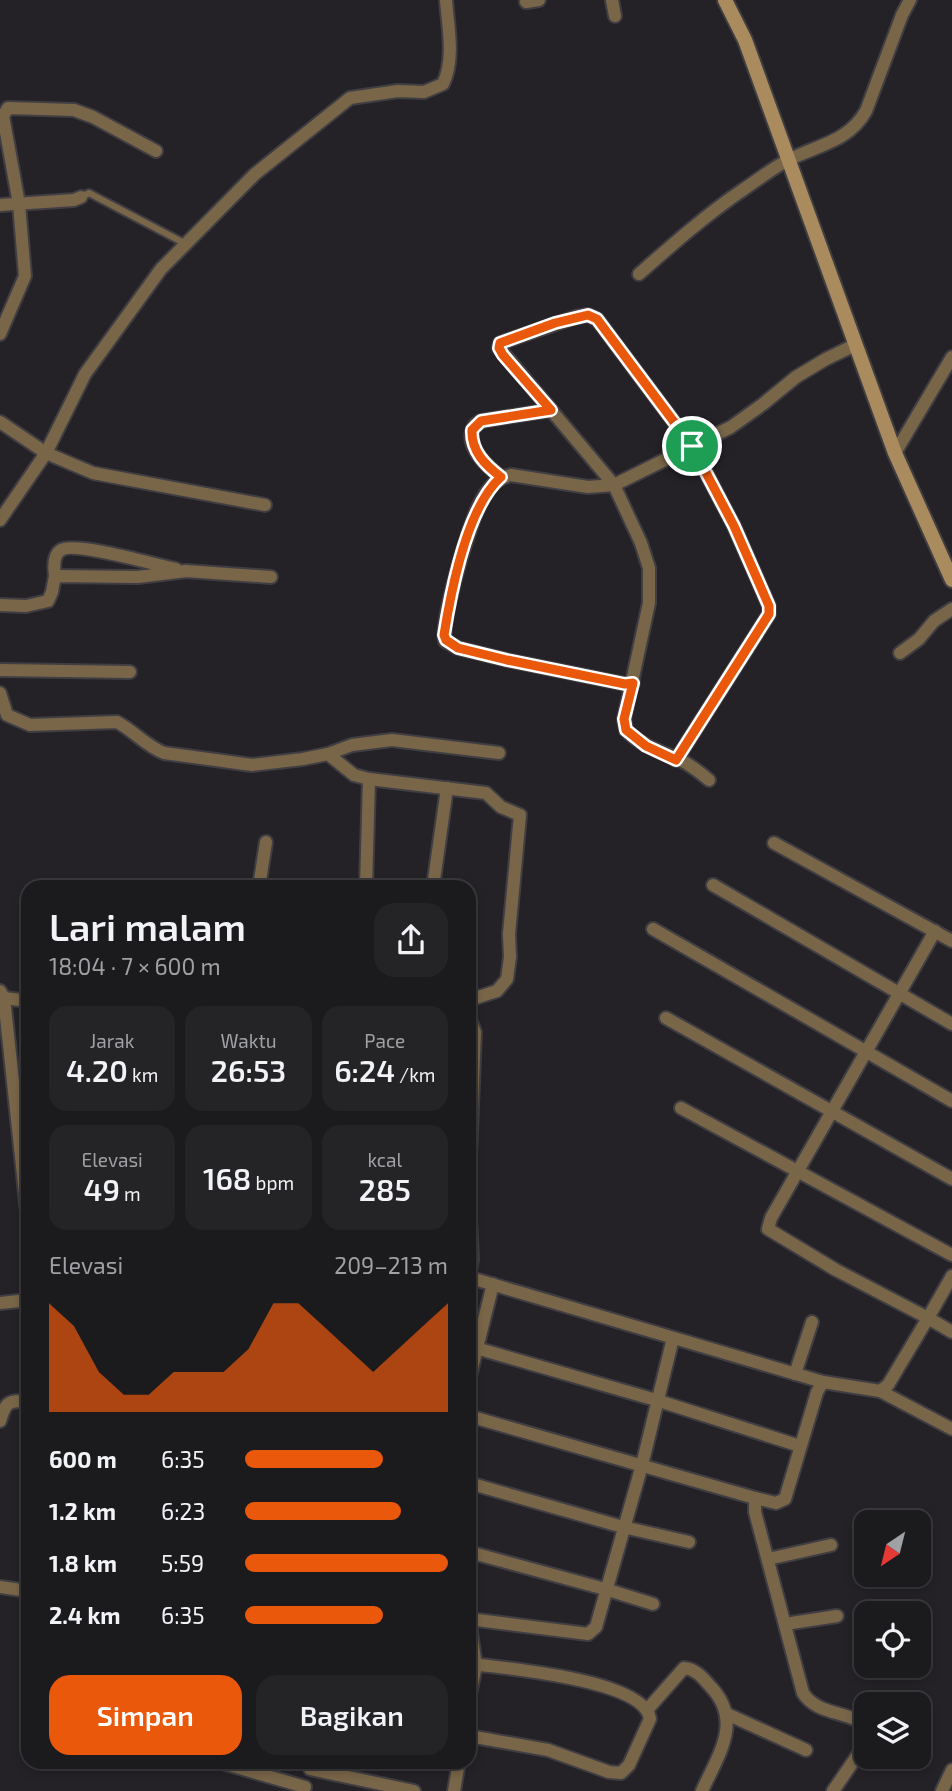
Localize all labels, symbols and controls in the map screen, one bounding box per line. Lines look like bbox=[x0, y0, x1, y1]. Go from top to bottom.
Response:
pin bbox=[662, 416, 722, 476]
icon: arrive bbox=[673, 427, 711, 465]
text: Lari malam bbox=[49, 903, 246, 949]
button: share bbox=[374, 903, 448, 977]
text: 18:04 · 7 × 600 m bbox=[49, 952, 221, 980]
text: Jarak bbox=[90, 1029, 134, 1052]
text: Waktu bbox=[221, 1029, 276, 1052]
text: Pace bbox=[364, 1029, 405, 1052]
text: 4.20 bbox=[66, 1052, 128, 1088]
text: 26:53 bbox=[211, 1052, 286, 1088]
text: 6:24 bbox=[334, 1052, 395, 1088]
text: km bbox=[128, 1063, 158, 1086]
text: /km bbox=[395, 1063, 435, 1086]
text: Elevasi bbox=[82, 1148, 143, 1171]
text: kcal bbox=[367, 1148, 402, 1171]
text: 168 bbox=[203, 1160, 251, 1196]
text: 49 bbox=[84, 1171, 120, 1207]
text: bpm bbox=[251, 1171, 294, 1194]
text: 285 bbox=[359, 1171, 411, 1207]
text: m bbox=[120, 1182, 141, 1205]
text: Elevasi bbox=[49, 1251, 123, 1279]
text: 209–213 m bbox=[334, 1251, 448, 1279]
text: 600 m bbox=[49, 1445, 117, 1473]
text: 6:35 bbox=[161, 1445, 205, 1473]
text: 1.2 km bbox=[49, 1497, 116, 1525]
text: 6:23 bbox=[161, 1497, 205, 1525]
north arrow bbox=[854, 1510, 931, 1587]
map controls bbox=[854, 1510, 931, 1769]
text: 1.8 km bbox=[49, 1549, 117, 1577]
text: 5:59 bbox=[161, 1549, 204, 1577]
text: 2.4 km bbox=[49, 1601, 121, 1629]
text: 6:35 bbox=[161, 1601, 205, 1629]
button: locate bbox=[854, 1601, 931, 1678]
button: Simpan bbox=[49, 1675, 242, 1755]
button: Bagikan bbox=[256, 1675, 448, 1755]
button: layers bbox=[854, 1692, 931, 1769]

